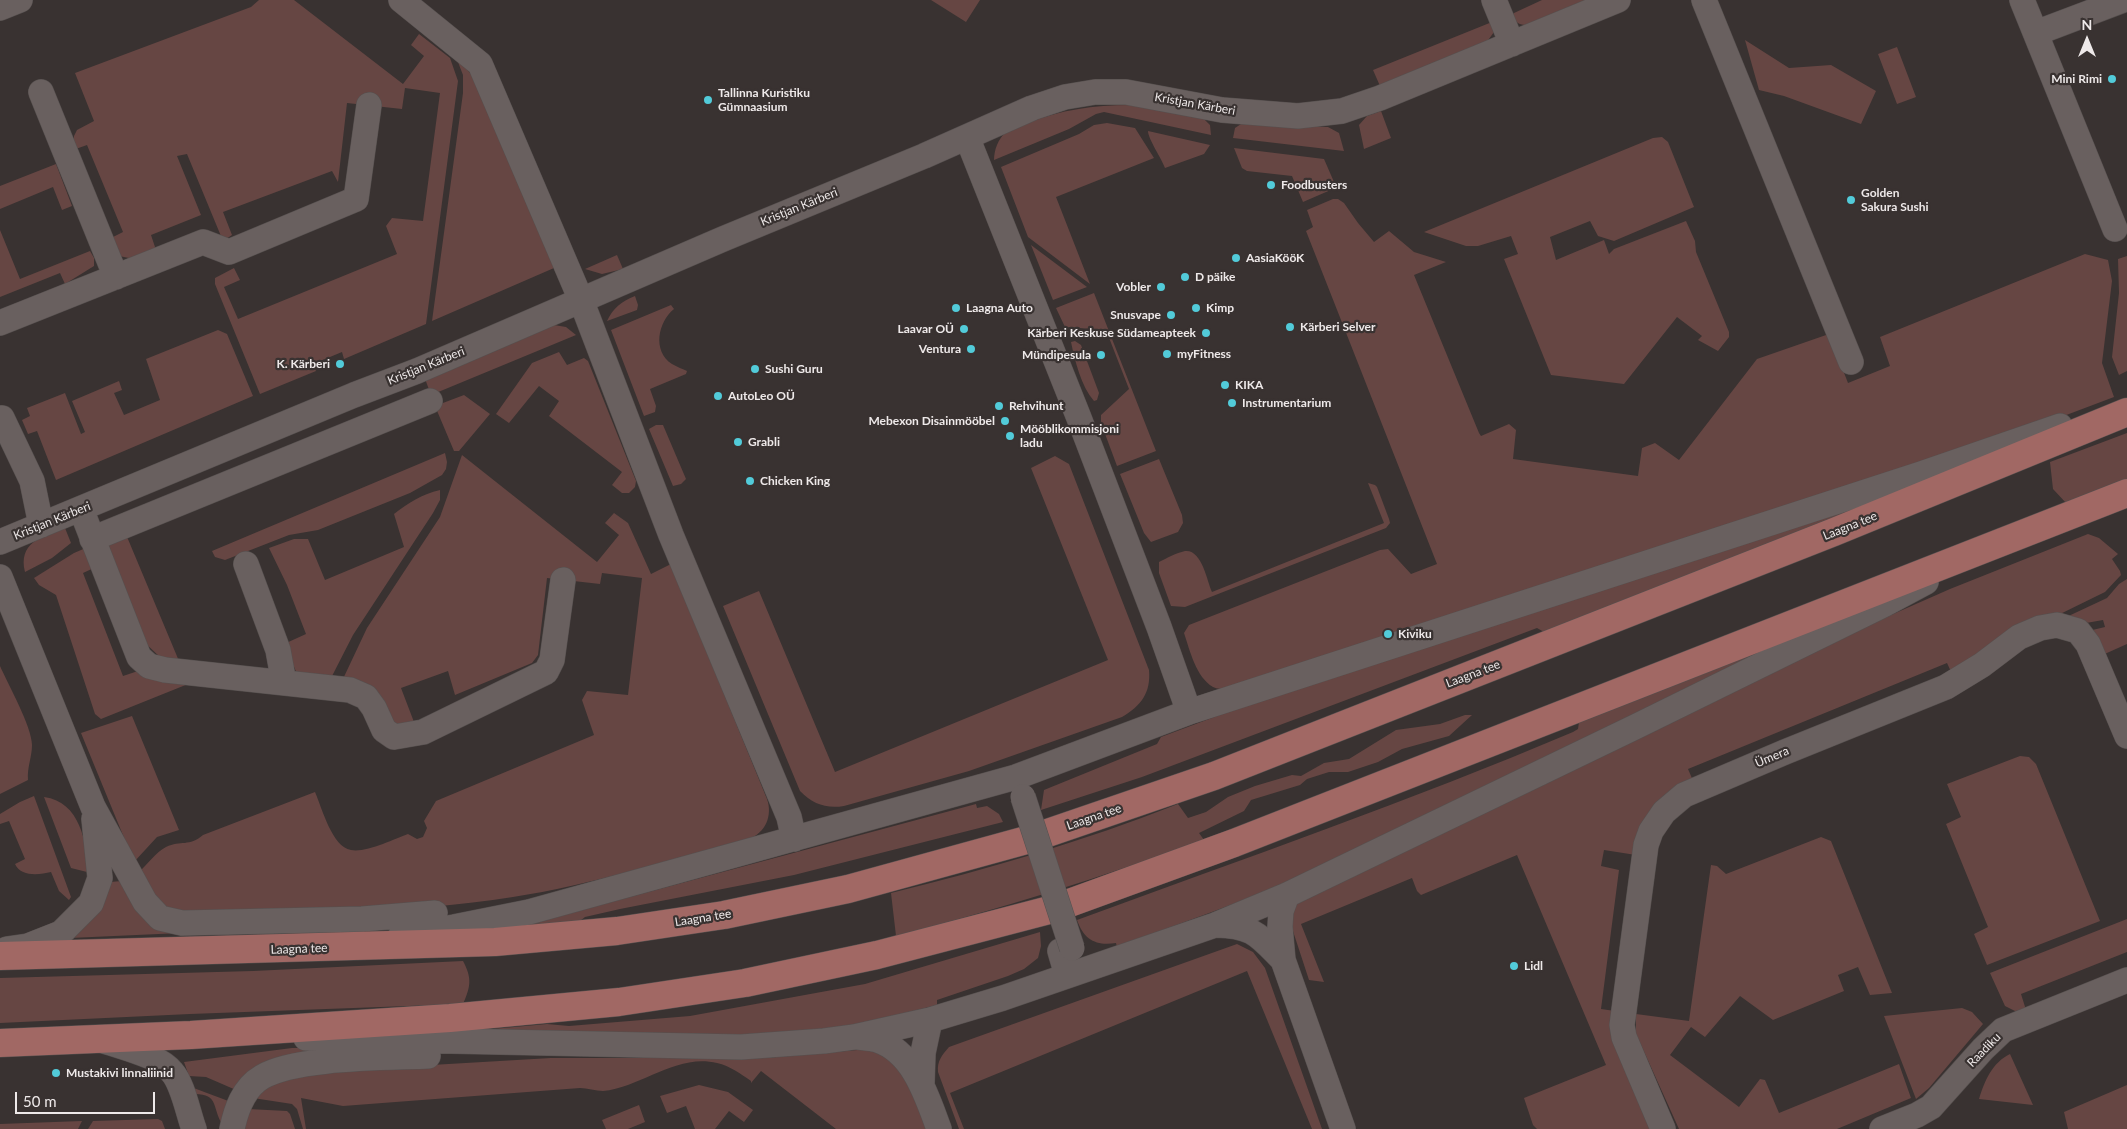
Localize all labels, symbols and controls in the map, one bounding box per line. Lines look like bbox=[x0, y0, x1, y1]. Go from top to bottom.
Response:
north arrow bbox=[2062, 15, 2112, 65]
text: N bbox=[2082, 16, 2092, 33]
place label: Mini Rimi bbox=[2051, 72, 2102, 86]
marker: Mini Rimi bbox=[2106, 73, 2118, 85]
place label: Tallinna Kuristiku Gümnaasium bbox=[718, 86, 810, 114]
street label: Kristjan Kärberi bbox=[1153, 90, 1237, 118]
marker: Tallinna Kuristiku Gümnaasium bbox=[702, 94, 714, 106]
place label: Foodbusters bbox=[1281, 178, 1347, 192]
marker: Foodbusters bbox=[1265, 179, 1277, 191]
street label: Kristjan Kärberi bbox=[758, 185, 840, 229]
place label: Golden Sakura Sushi bbox=[1861, 186, 1929, 214]
marker: Golden Sakura Sushi bbox=[1845, 194, 1857, 206]
place label: AasiaKööK bbox=[1246, 251, 1304, 265]
marker: AasiaKööK bbox=[1230, 252, 1242, 264]
place label: D päike bbox=[1195, 270, 1236, 284]
marker: D päike bbox=[1179, 271, 1191, 283]
place label: Vobler bbox=[1116, 280, 1151, 294]
marker: Vobler bbox=[1155, 281, 1167, 293]
place label: Laagna Auto bbox=[966, 301, 1033, 315]
place label: Kimp bbox=[1206, 301, 1234, 315]
marker: Laagna Auto bbox=[950, 302, 962, 314]
marker: Kimp bbox=[1190, 302, 1202, 314]
place label: Snusvape bbox=[1110, 308, 1161, 322]
marker: Snusvape bbox=[1165, 309, 1177, 321]
place label: Kärberi Selver bbox=[1300, 320, 1375, 334]
marker: Kärberi Selver bbox=[1284, 321, 1296, 333]
place label: Laavar OÜ bbox=[897, 322, 954, 336]
marker: Laavar OÜ bbox=[958, 323, 970, 335]
place label: Kärberi Keskuse Südameapteek bbox=[1027, 326, 1196, 340]
marker: Kärberi Keskuse Südameapteek bbox=[1200, 327, 1212, 339]
place label: Ventura bbox=[919, 342, 961, 356]
marker: Ventura bbox=[965, 343, 977, 355]
street label: Kristjan Kärberi bbox=[385, 344, 467, 388]
place label: myFitness bbox=[1177, 347, 1231, 361]
place label: Mündipesula bbox=[1022, 348, 1091, 362]
marker: myFitness bbox=[1161, 348, 1173, 360]
marker: Mündipesula bbox=[1095, 349, 1107, 361]
place label: K. Kärberi bbox=[276, 357, 330, 371]
marker: K. Kärberi bbox=[334, 358, 346, 370]
place label: Sushi Guru bbox=[765, 362, 823, 376]
marker: Sushi Guru bbox=[749, 363, 761, 375]
place label: KIKA bbox=[1235, 378, 1263, 392]
marker: KIKA bbox=[1219, 379, 1231, 391]
place label: AutoLeo OÜ bbox=[728, 389, 795, 403]
marker: AutoLeo OÜ bbox=[712, 390, 724, 402]
place label: Instrumentarium bbox=[1242, 396, 1331, 410]
marker: Instrumentarium bbox=[1226, 397, 1238, 409]
place label: Rehvihunt bbox=[1009, 399, 1063, 413]
marker: Rehvihunt bbox=[993, 400, 1005, 412]
place label: Mebexon Disainmööbel bbox=[868, 414, 995, 428]
marker: Mebexon Disainmööbel bbox=[999, 415, 1011, 427]
place label: Mööblikommisjoni ladu bbox=[1020, 422, 1119, 450]
marker: Mööblikommisjoni ladu bbox=[1004, 430, 1016, 442]
place label: Grabli bbox=[748, 435, 780, 449]
marker: Grabli bbox=[732, 436, 744, 448]
place label: Chicken King bbox=[760, 474, 830, 488]
marker: Chicken King bbox=[744, 475, 756, 487]
street label: Kristjan Kärberi bbox=[11, 499, 93, 543]
street label: Laagna tee bbox=[1821, 509, 1879, 543]
place label: Kiviku bbox=[1398, 627, 1432, 641]
marker: Kiviku bbox=[1382, 628, 1394, 640]
street label: Laagna tee bbox=[1444, 657, 1502, 691]
street label: Ümera bbox=[1753, 744, 1791, 770]
street label: Laagna tee bbox=[1065, 801, 1123, 833]
street label: Laagna tee bbox=[674, 906, 732, 930]
street label: Laagna tee bbox=[270, 941, 328, 957]
place label: Lidl bbox=[1524, 959, 1543, 973]
marker: Lidl bbox=[1508, 960, 1520, 972]
street label: Raadiku bbox=[1964, 1030, 2004, 1070]
place label: Mustakivi linnaliinid bbox=[66, 1066, 173, 1080]
marker: Mustakivi linnaliinid bbox=[50, 1067, 62, 1079]
scale bar bbox=[18, 1082, 158, 1114]
text: 50 m bbox=[23, 1092, 57, 1110]

